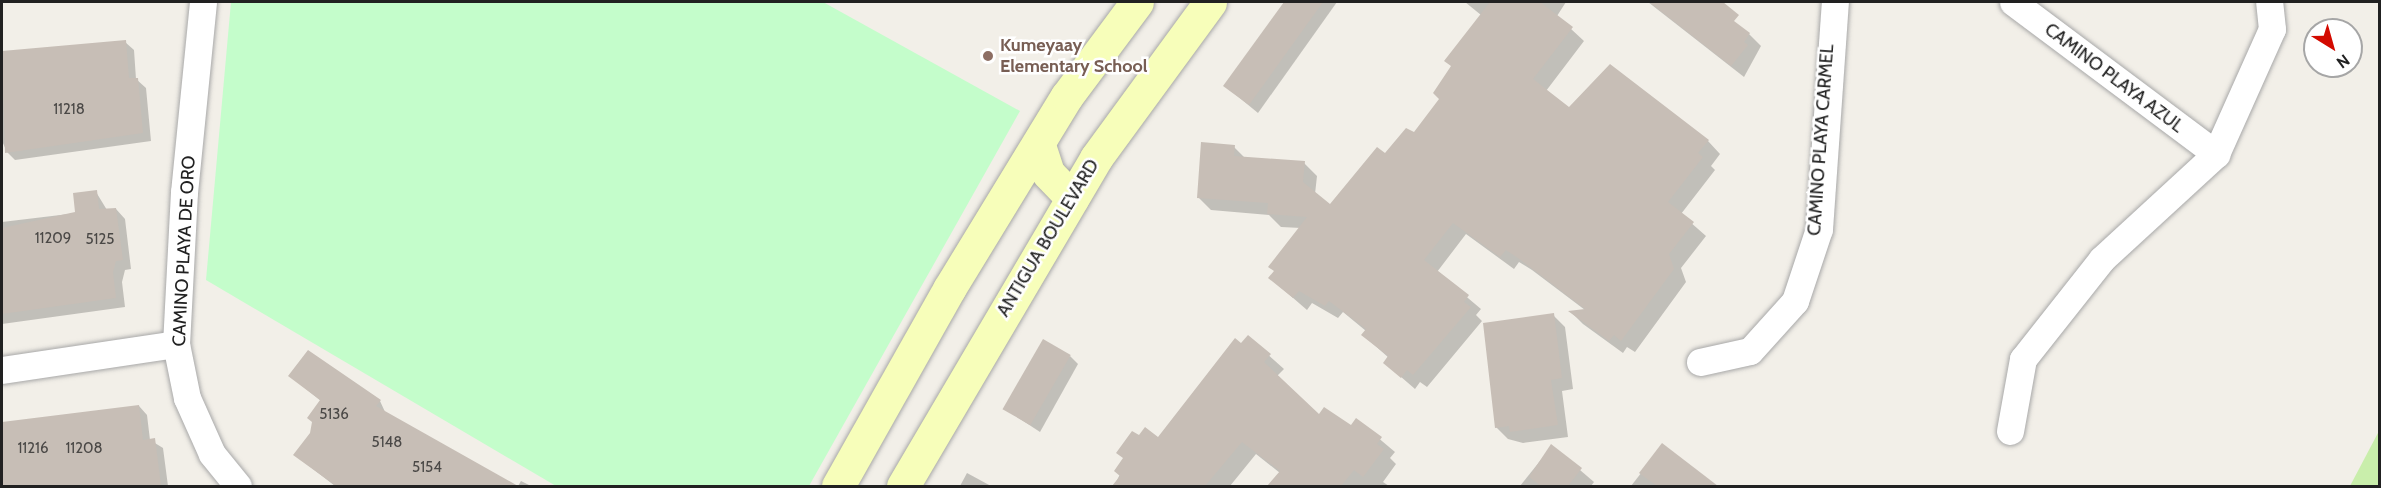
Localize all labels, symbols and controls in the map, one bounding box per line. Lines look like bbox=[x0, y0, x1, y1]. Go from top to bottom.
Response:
north arrow bbox=[2303, 18, 2363, 78]
street label: CAMINO PLAYA AZUL bbox=[2040, 19, 2188, 137]
place label: Kumeyaay Elementary School bbox=[1000, 35, 1147, 78]
street label: CAMINO PLAYA CARMEL bbox=[1804, 44, 1838, 236]
marker: Kumeyaay Elementary School bbox=[981, 49, 995, 63]
text: N bbox=[2333, 50, 2353, 72]
house number: 11218 bbox=[53, 101, 85, 119]
street label: CAMINO PLAYA DE ORO bbox=[168, 155, 200, 347]
street label: ANTIGUA BOULEVARD bbox=[992, 155, 1104, 321]
house number: 11209 bbox=[35, 230, 71, 248]
house number: 5125 bbox=[86, 231, 114, 249]
house number: 5136 bbox=[319, 406, 349, 424]
house number: 5148 bbox=[372, 434, 402, 452]
house number: 11216 bbox=[17, 440, 49, 458]
house number: 11208 bbox=[65, 440, 103, 458]
house number: 5154 bbox=[412, 459, 442, 477]

